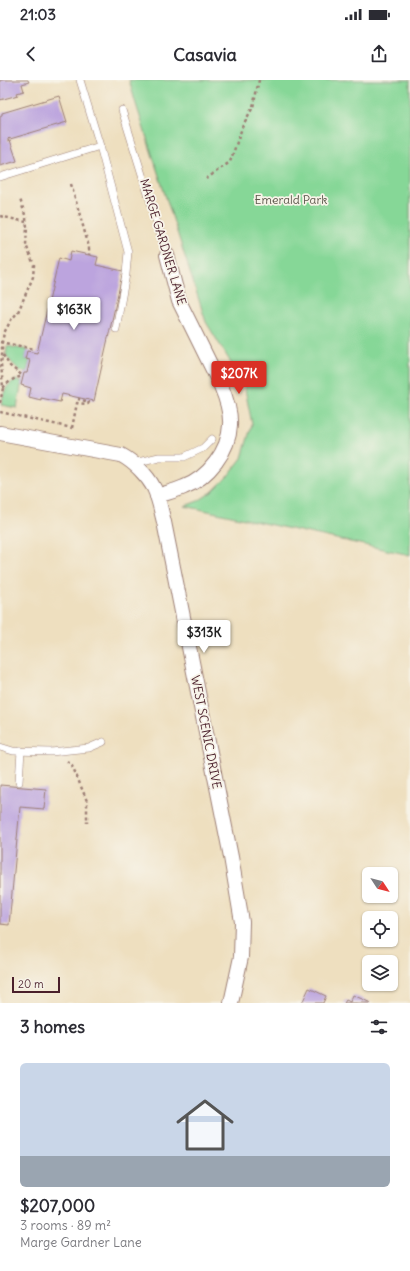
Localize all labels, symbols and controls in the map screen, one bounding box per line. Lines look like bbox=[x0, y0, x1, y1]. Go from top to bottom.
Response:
text: 21:03 bbox=[20, 5, 56, 24]
icon: back bbox=[20, 43, 42, 65]
text: Casavia bbox=[173, 43, 237, 66]
icon: share bbox=[368, 43, 390, 65]
street label: MARGE GARDNER LANE bbox=[137, 177, 190, 307]
park label: Emerald Park bbox=[255, 192, 328, 207]
pin: $163K bbox=[46, 297, 102, 331]
text: $163K bbox=[56, 301, 92, 318]
pin: $207K bbox=[211, 361, 267, 395]
text: $207K bbox=[220, 365, 258, 382]
pin: $313K bbox=[176, 620, 232, 654]
text: $313K bbox=[186, 624, 222, 641]
street label: WEST SCENIC DRIVE bbox=[188, 674, 225, 790]
north arrow bbox=[362, 867, 398, 903]
map controls bbox=[362, 867, 398, 991]
button: locate bbox=[362, 911, 398, 947]
button: layers bbox=[362, 955, 398, 991]
scale bar bbox=[12, 975, 60, 994]
text: 20 m bbox=[18, 977, 44, 991]
text: 3 homes bbox=[20, 1016, 85, 1038]
icon: filters bbox=[368, 1016, 390, 1038]
icon: home bbox=[169, 1089, 241, 1161]
text: $207,000 bbox=[20, 1195, 95, 1217]
text: 3 rooms · 89 m² bbox=[20, 1217, 111, 1234]
text: Marge Gardner Lane bbox=[20, 1234, 142, 1251]

